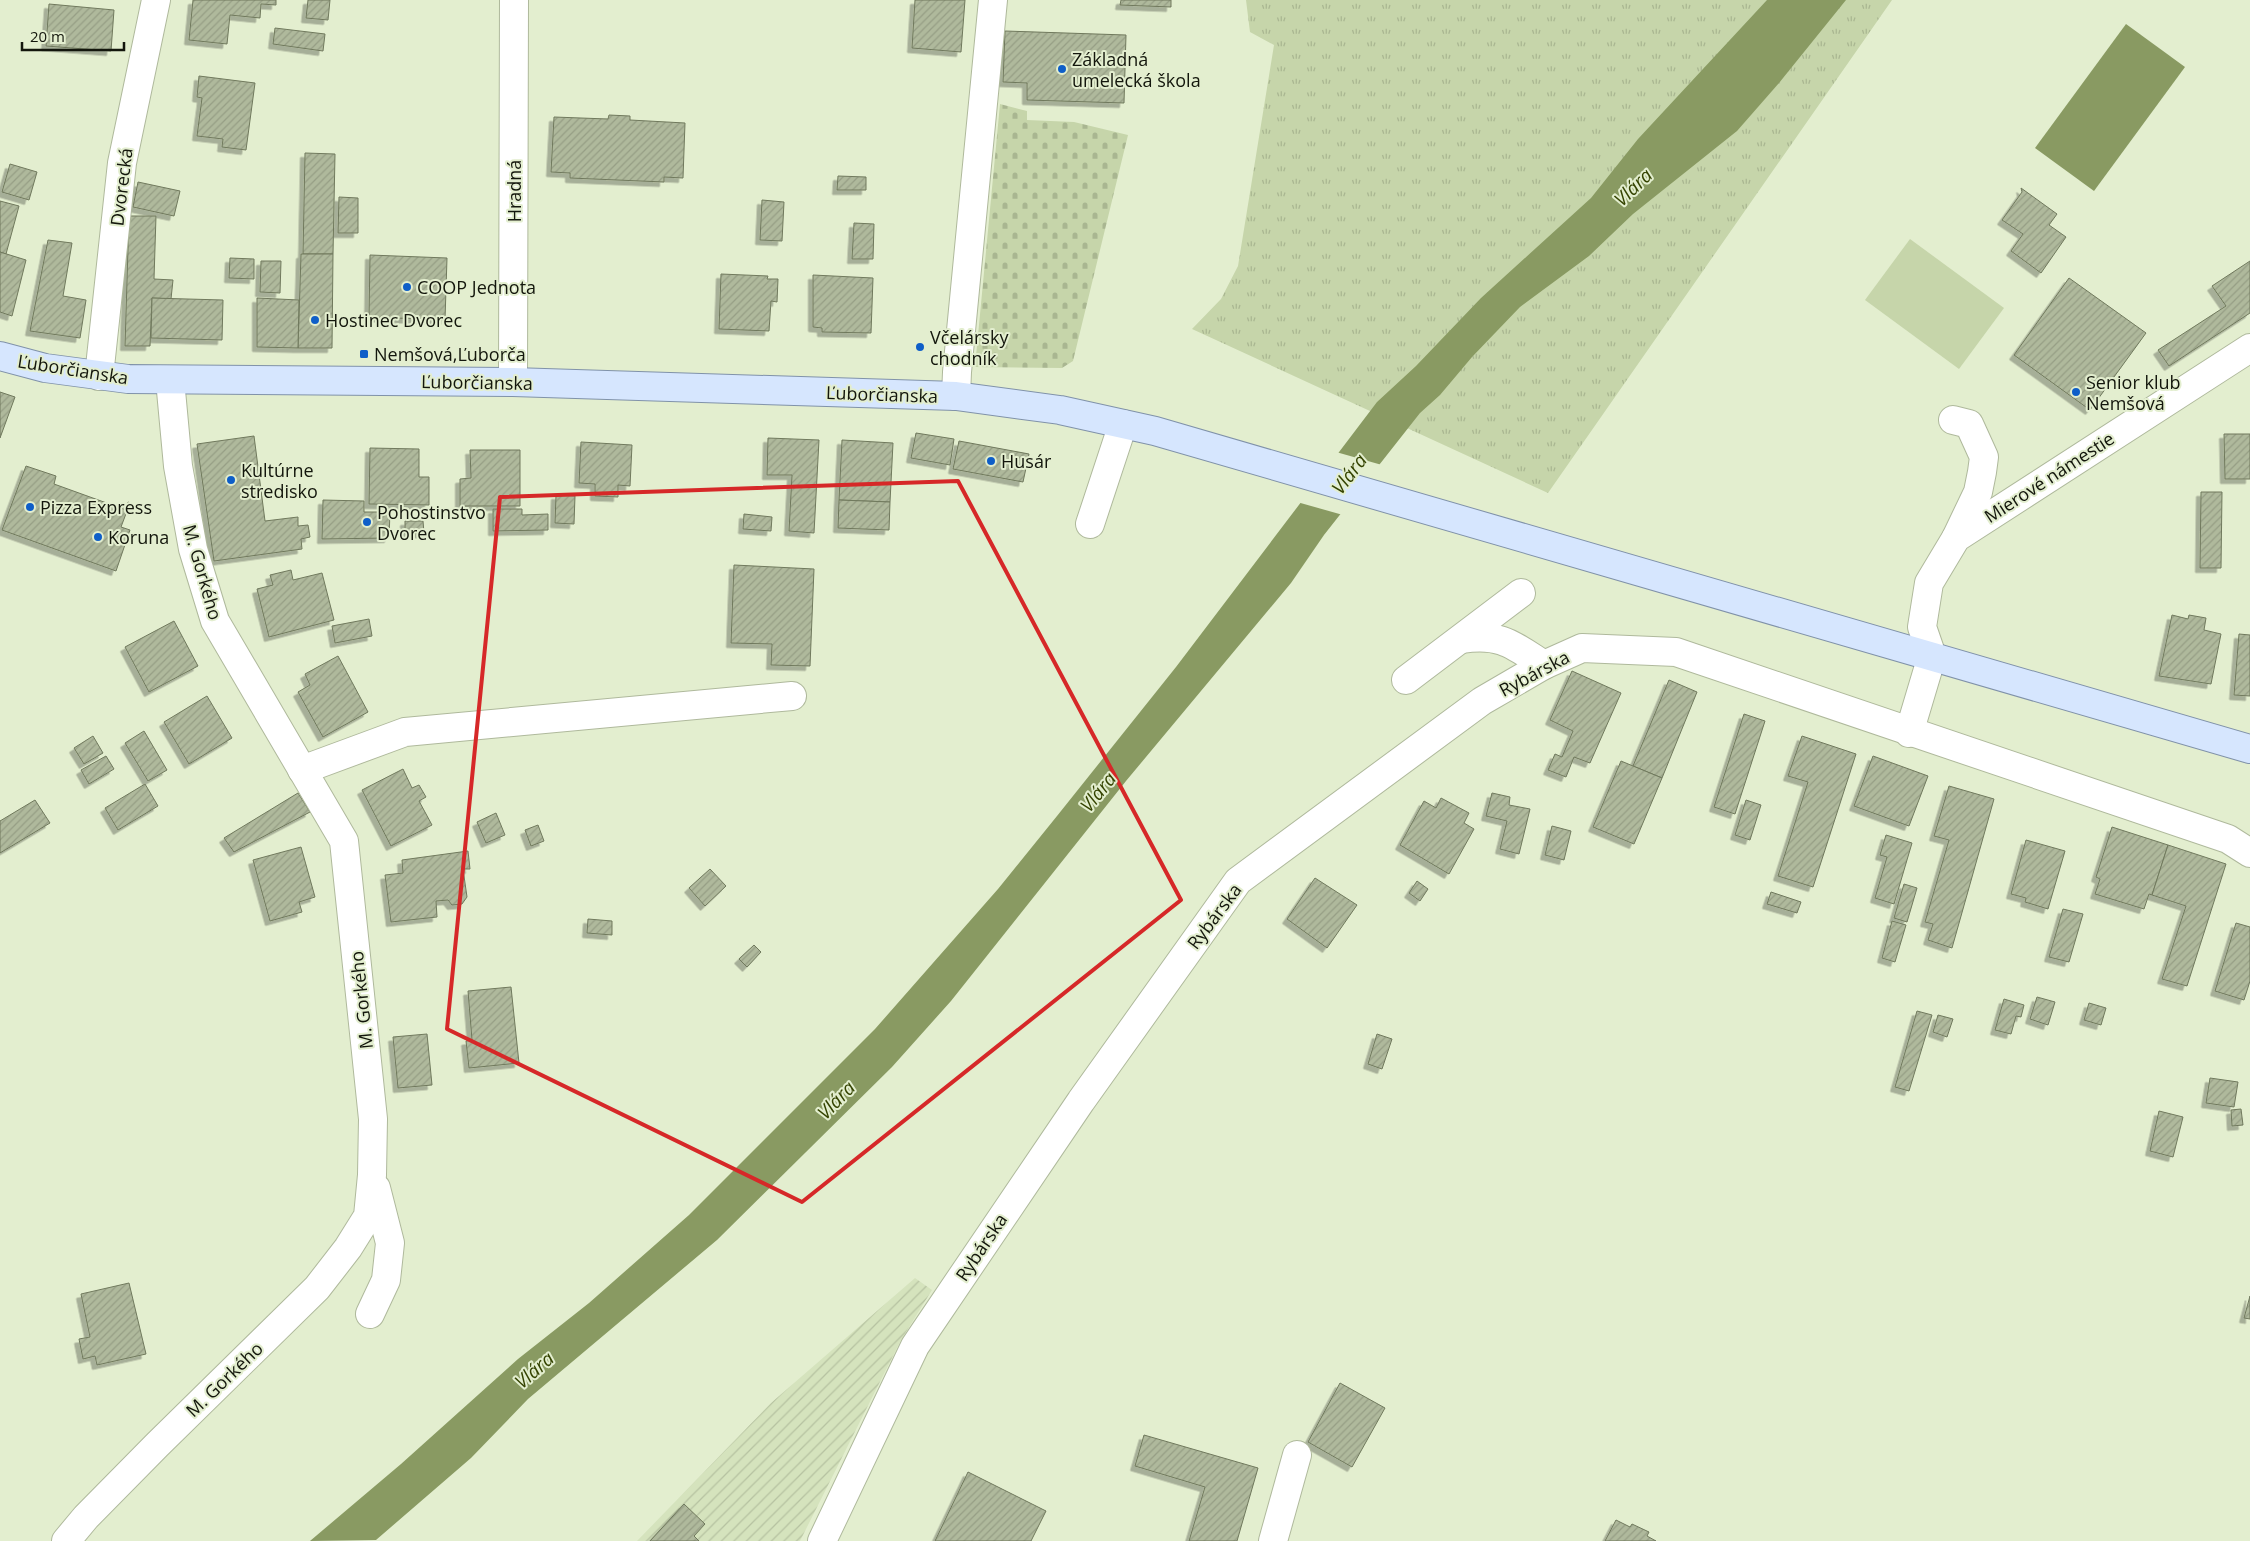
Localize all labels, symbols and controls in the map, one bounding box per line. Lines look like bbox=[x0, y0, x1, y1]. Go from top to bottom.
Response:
scale bar bbox=[22, 20, 125, 52]
text: 20 m bbox=[30, 26, 65, 46]
place label: Základná umelecká škola bbox=[1072, 47, 1201, 92]
marker: Základná umelecká škola bbox=[1056, 63, 1068, 75]
street label: Dvorecká bbox=[104, 147, 138, 227]
street label: Hradná bbox=[502, 160, 526, 222]
water label: Vlára bbox=[1608, 162, 1658, 212]
place label: COOP Jednota bbox=[417, 275, 536, 299]
marker: COOP Jednota bbox=[401, 281, 413, 293]
place label: Hostinec Dvorec bbox=[325, 308, 462, 332]
marker: Hostinec Dvorec bbox=[309, 314, 321, 326]
place label: Včelársky chodník bbox=[930, 325, 1009, 370]
marker: Včelársky chodník bbox=[914, 341, 926, 353]
place label: Nemšová,Ľuborča bbox=[374, 342, 526, 366]
street label: Ľuborčianska bbox=[16, 348, 130, 390]
marker: Nemšová,Ľuborča bbox=[358, 348, 370, 360]
street label: Ľuborčianska bbox=[421, 369, 533, 395]
place label: Senior klub Nemšová bbox=[2086, 370, 2180, 415]
street label: Ľuborčianska bbox=[826, 380, 938, 408]
marker: Senior klub Nemšová bbox=[2070, 386, 2082, 398]
street label: Mierové námestie bbox=[1979, 426, 2119, 528]
water label: Vlára bbox=[1325, 448, 1373, 499]
place label: Husár bbox=[1001, 449, 1052, 473]
marker: Husár bbox=[985, 455, 997, 467]
place label: Kultúrne stredisko bbox=[241, 458, 318, 503]
marker: Kultúrne stredisko bbox=[225, 474, 237, 486]
place label: Pizza Express bbox=[40, 495, 152, 519]
place label: Pohostinstvo Dvorec bbox=[377, 500, 486, 545]
marker: Pizza Express bbox=[24, 501, 36, 513]
marker: Pohostinstvo Dvorec bbox=[361, 516, 373, 528]
street label: M. Gorkého bbox=[178, 521, 228, 623]
place label: Koruna bbox=[108, 525, 169, 549]
marker: Koruna bbox=[92, 531, 104, 543]
street label: Rybárska bbox=[1495, 644, 1573, 702]
water label: Vlára bbox=[1074, 766, 1122, 817]
street label: Rybárska bbox=[1181, 878, 1247, 954]
street label: M. Gorkého bbox=[344, 950, 378, 1050]
water label: Vlára bbox=[811, 1075, 861, 1125]
street label: Rybárska bbox=[950, 1209, 1012, 1285]
street label: M. Gorkého bbox=[180, 1336, 268, 1422]
water label: Vlára bbox=[509, 1346, 559, 1394]

